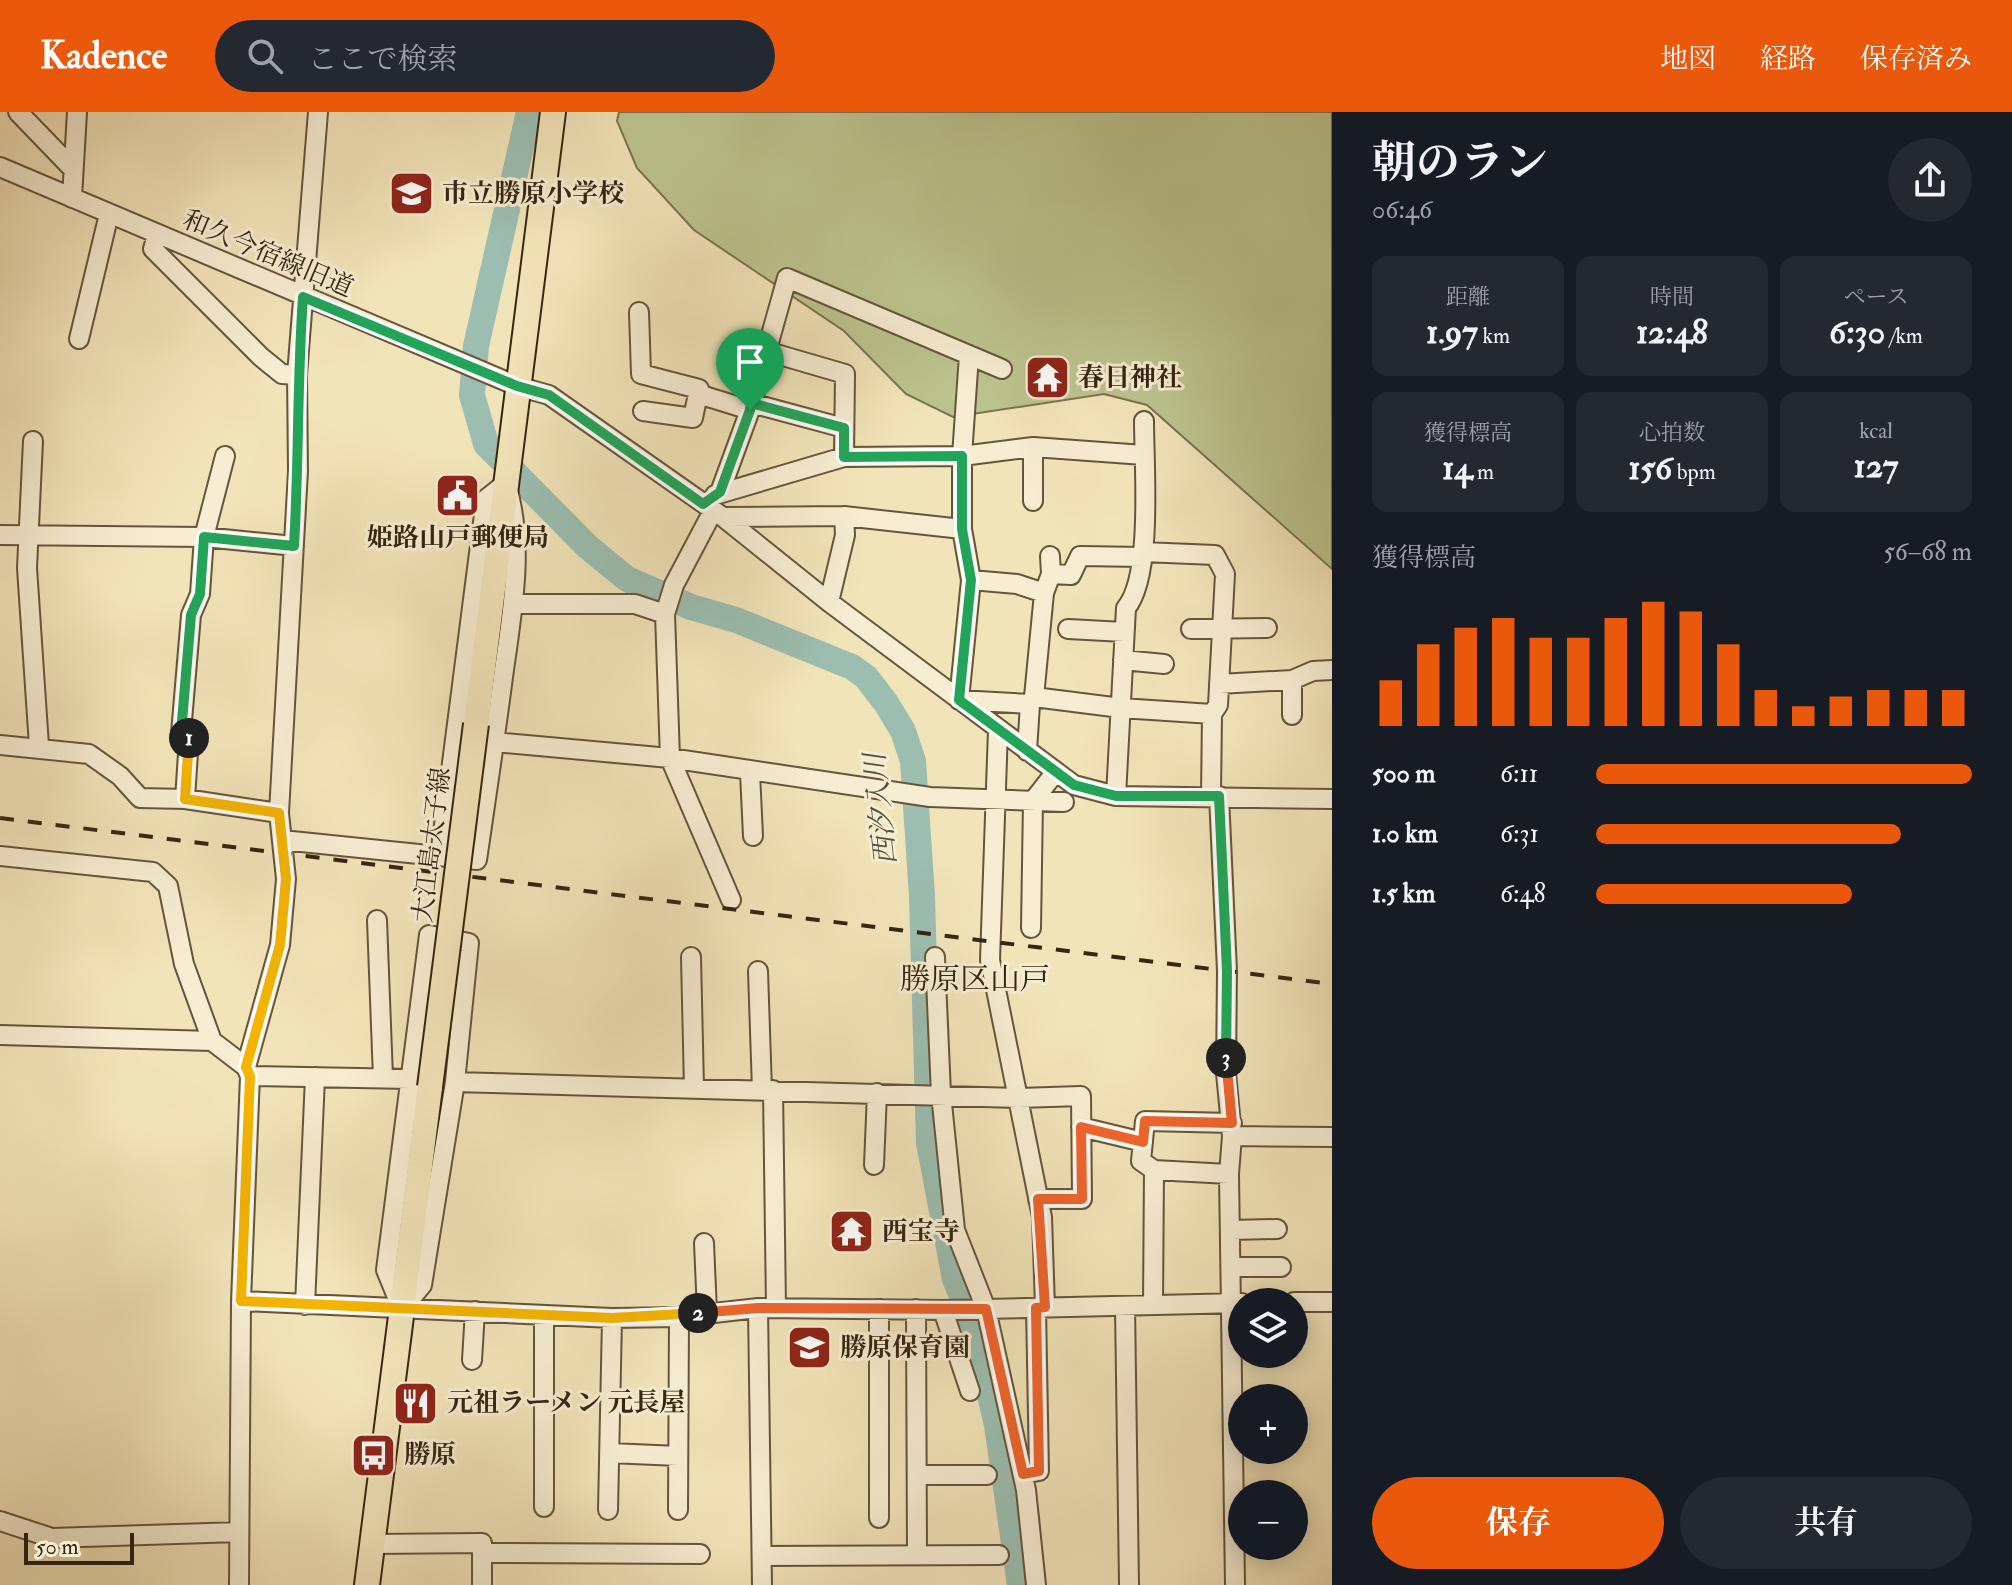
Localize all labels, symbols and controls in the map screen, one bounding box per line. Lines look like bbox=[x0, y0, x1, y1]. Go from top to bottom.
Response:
search box bbox=[215, 20, 775, 92]
text: Kadence bbox=[40, 32, 167, 80]
icon: search bbox=[243, 34, 287, 78]
text: ここで検索 bbox=[307, 41, 457, 78]
text: 地図 bbox=[1660, 42, 1716, 77]
text: 経路 bbox=[1760, 42, 1816, 77]
text: 保存済み bbox=[1860, 42, 1972, 77]
text: 朝のラン bbox=[1372, 136, 1548, 191]
button: share bbox=[1888, 138, 1972, 222]
school or university icon: 市立勝原小学校 bbox=[387, 170, 435, 218]
place label: 市立勝原小学校 bbox=[442, 178, 624, 210]
text: 06:46 bbox=[1372, 194, 1432, 226]
street label: 和久今宿線旧道 bbox=[178, 204, 358, 304]
text: 距離 bbox=[1446, 283, 1490, 311]
text: 時間 bbox=[1650, 283, 1694, 311]
text: ペース bbox=[1844, 283, 1908, 311]
text: 1.97 bbox=[1426, 311, 1478, 354]
text: 12:48 bbox=[1636, 311, 1708, 354]
text: 6:30 bbox=[1829, 311, 1885, 354]
text: km bbox=[1478, 322, 1510, 350]
text: /km bbox=[1885, 322, 1923, 350]
pin bbox=[716, 328, 784, 410]
icon: arrive bbox=[728, 340, 772, 384]
temple icon: 春日神社 bbox=[1023, 354, 1071, 402]
place label: 春日神社 bbox=[1078, 362, 1182, 394]
text: kcal bbox=[1859, 417, 1893, 445]
text: 獲得標高 bbox=[1424, 419, 1512, 447]
text: 心拍数 bbox=[1639, 419, 1705, 447]
text: 127 bbox=[1854, 445, 1898, 488]
text: 14 bbox=[1442, 447, 1472, 490]
text: 156 bbox=[1628, 447, 1672, 490]
text: m bbox=[1472, 458, 1494, 486]
text: bpm bbox=[1672, 458, 1716, 486]
public building icon: 姫路山戸郵便局 bbox=[434, 471, 482, 519]
place label: 姫路山戸郵便局 bbox=[367, 522, 549, 554]
text: 56–68 m bbox=[1883, 536, 1972, 568]
text: 獲得標高 bbox=[1372, 542, 1476, 574]
pin: 1 bbox=[169, 718, 209, 758]
text: 1 bbox=[185, 724, 193, 752]
water label: 西汐入川 bbox=[857, 749, 904, 867]
text: 500 m bbox=[1372, 758, 1436, 790]
text: 6:11 bbox=[1500, 758, 1538, 790]
street label: 大江島太子線 bbox=[407, 766, 457, 924]
text: 1.0 km bbox=[1372, 818, 1438, 850]
text: 6:31 bbox=[1500, 818, 1539, 850]
text: 1.5 km bbox=[1372, 878, 1435, 910]
text: 6:48 bbox=[1500, 878, 1546, 910]
district label: 勝原区山戸 bbox=[900, 961, 1050, 998]
pin: 3 bbox=[1206, 1038, 1246, 1078]
text: 3 bbox=[1222, 1044, 1230, 1072]
temple icon: 西宝寺 bbox=[827, 1208, 875, 1256]
place label: 西宝寺 bbox=[882, 1216, 960, 1248]
map controls bbox=[1228, 1288, 1308, 1560]
button: layers bbox=[1228, 1288, 1308, 1368]
pin: 2 bbox=[678, 1293, 718, 1333]
text: 2 bbox=[692, 1299, 704, 1327]
school or university icon: 勝原保育園 bbox=[785, 1324, 833, 1372]
place label: 勝原保育園 bbox=[840, 1332, 970, 1364]
restaurant icon: 元祖ラーメン 元長屋 bbox=[392, 1379, 440, 1427]
button: + bbox=[1228, 1384, 1308, 1464]
place label: 元祖ラーメン 元長屋 bbox=[447, 1387, 685, 1419]
bus stop icon: 勝原 bbox=[349, 1431, 397, 1479]
place label: 勝原 bbox=[404, 1439, 456, 1471]
button: 保存 bbox=[1372, 1477, 1664, 1569]
button: 共有 bbox=[1680, 1477, 1972, 1569]
button: − bbox=[1228, 1480, 1308, 1560]
scale bar bbox=[24, 1529, 134, 1565]
text: 50 m bbox=[36, 1533, 78, 1561]

